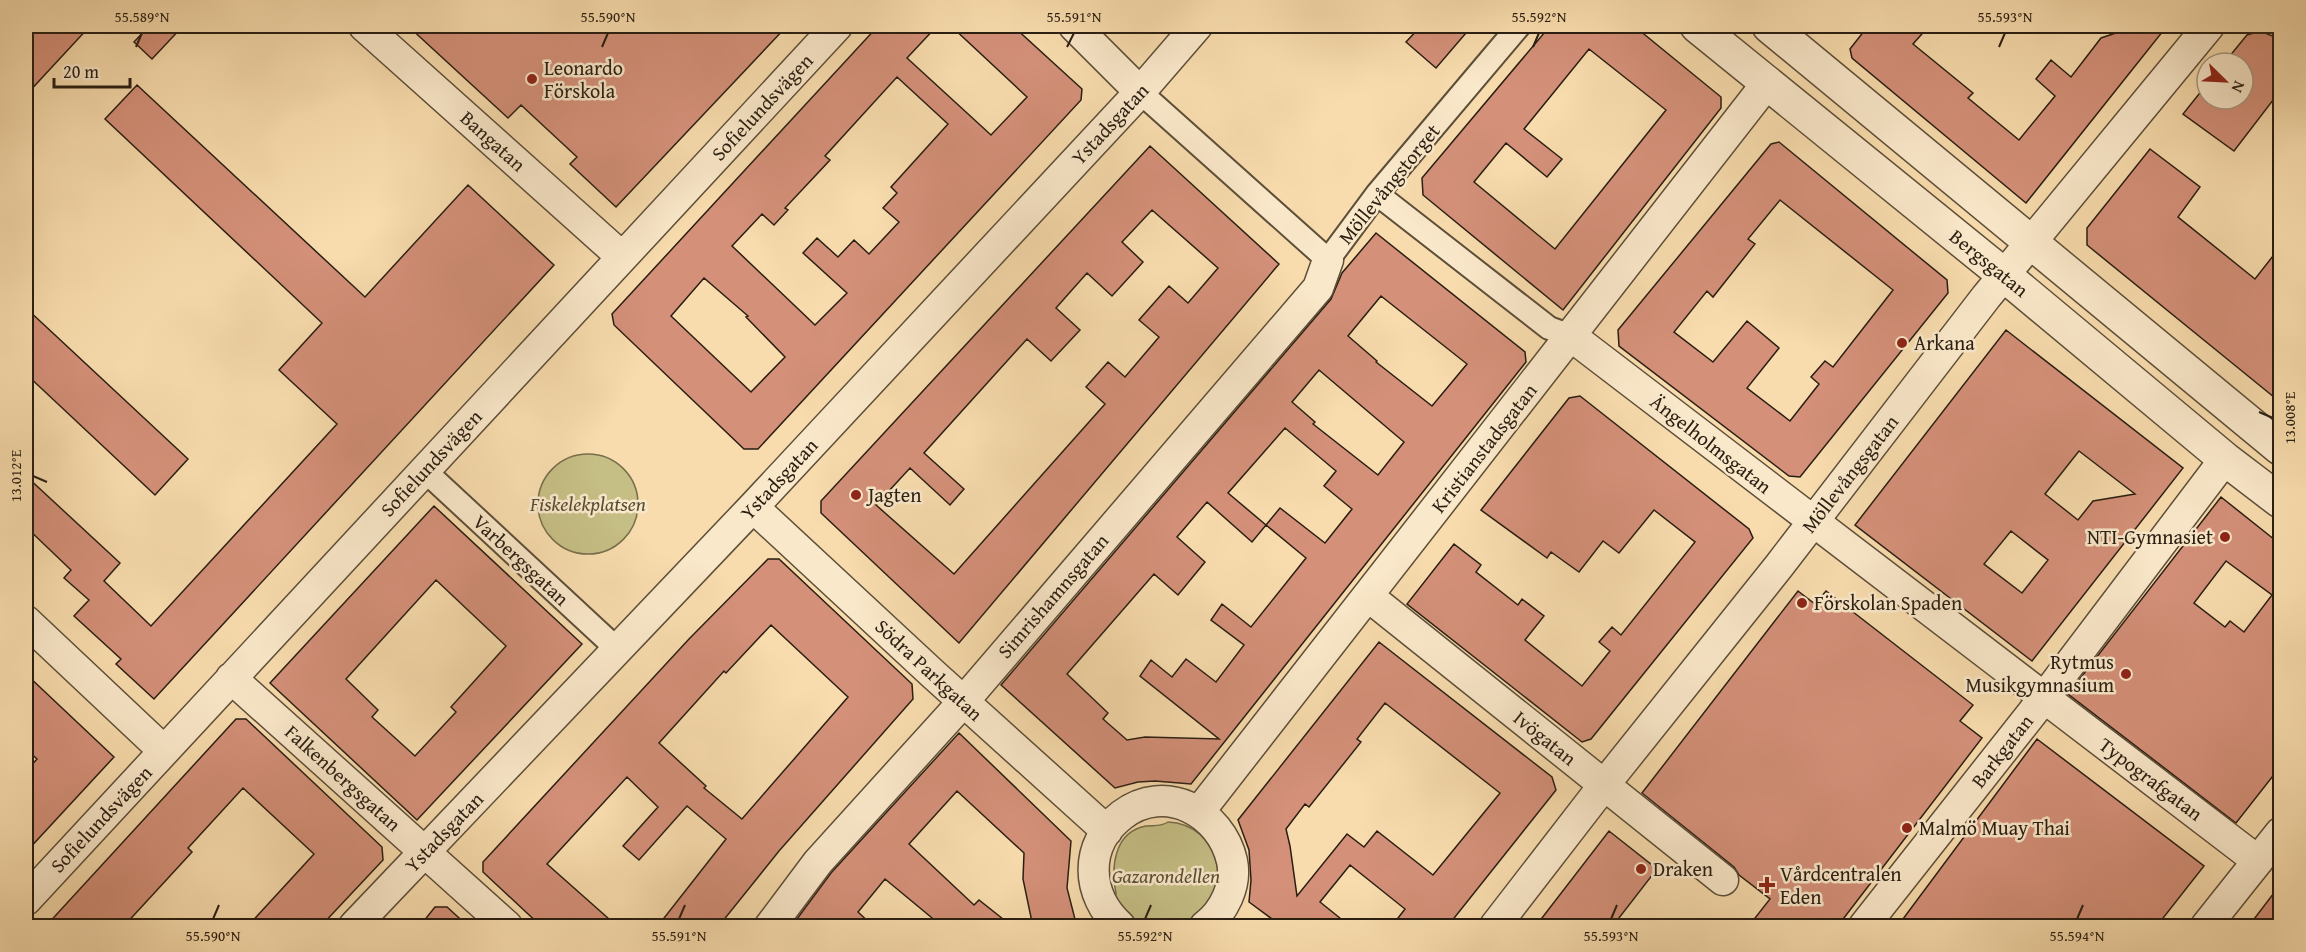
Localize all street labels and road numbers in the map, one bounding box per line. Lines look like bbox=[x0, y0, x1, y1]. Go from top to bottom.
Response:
street label: Sofielundsvägen bbox=[704, 46, 819, 167]
street label: Ystadsgatan bbox=[1064, 76, 1155, 171]
street label: Bangatan bbox=[454, 103, 532, 178]
street label: Möllevångstorget bbox=[1331, 117, 1446, 250]
street label: Bergsgatan bbox=[1944, 222, 2035, 303]
street label: Kristianstadsgatan bbox=[1424, 377, 1543, 519]
street label: Ängelholmsgatan bbox=[1645, 387, 1778, 500]
street label: Sofielundsvägen bbox=[373, 402, 488, 523]
street label: Möllevångsgatan bbox=[1794, 408, 1905, 539]
street label: Ystadsgatan bbox=[733, 431, 824, 526]
street label: Varbergsgatan bbox=[467, 507, 576, 612]
street label: Simrishamnsgatan bbox=[990, 527, 1115, 664]
street label: Södra Parkgatan bbox=[869, 612, 990, 727]
street label: Ivögatan bbox=[1508, 703, 1583, 772]
street label: Barkgatan bbox=[1964, 708, 2040, 794]
street label: Falkenbergsgatan bbox=[279, 718, 408, 838]
street label: Typografgatan bbox=[2093, 730, 2209, 827]
street label: Sofielundsvägen bbox=[43, 758, 158, 879]
street label: Ystadsgatan bbox=[398, 785, 490, 878]

